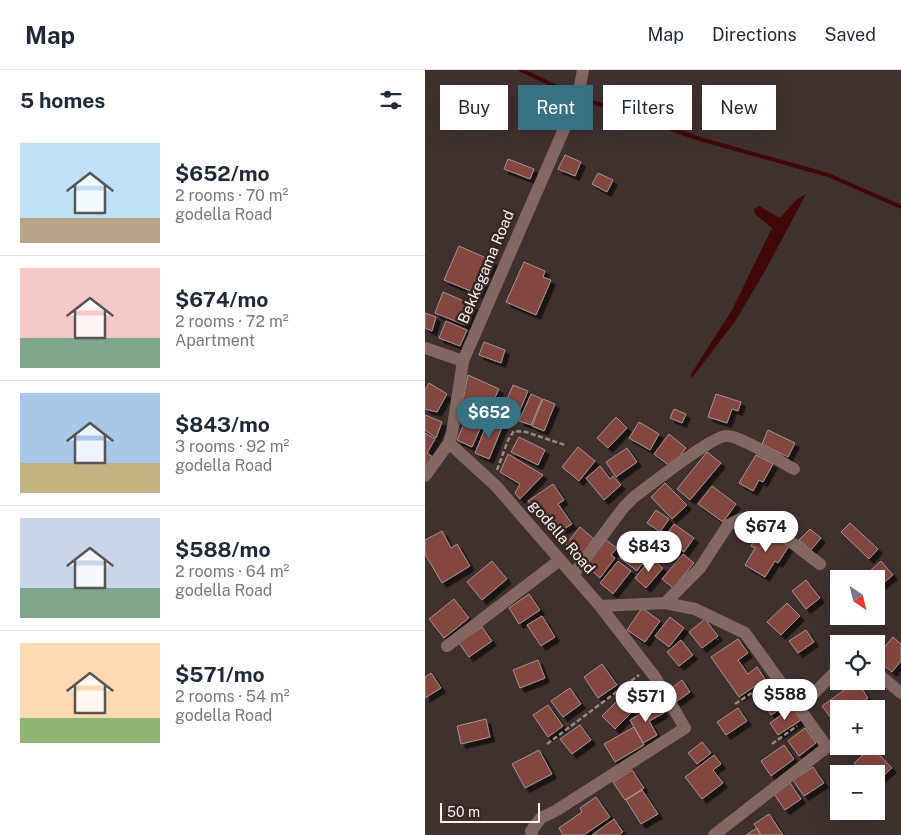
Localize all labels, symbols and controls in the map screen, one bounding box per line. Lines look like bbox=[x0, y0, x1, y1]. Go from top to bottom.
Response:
text: Map bbox=[25, 21, 75, 49]
text: Map bbox=[647, 24, 684, 45]
text: Directions bbox=[712, 24, 797, 45]
text: Saved bbox=[825, 24, 876, 45]
chip: Buy bbox=[440, 85, 508, 130]
chip: Rent bbox=[518, 85, 593, 130]
chip: Filters bbox=[603, 85, 692, 130]
chip: New bbox=[702, 85, 776, 130]
icon: filters bbox=[377, 86, 405, 114]
text: 5 homes bbox=[20, 88, 105, 113]
text: $652/mo bbox=[175, 161, 270, 186]
icon: home bbox=[60, 163, 120, 223]
text: 2 rooms · 70 m² bbox=[175, 186, 288, 205]
text: godella Road bbox=[175, 205, 272, 224]
street label: Bekkegama Road bbox=[454, 208, 517, 326]
text: $674/mo bbox=[175, 287, 268, 312]
icon: home bbox=[60, 288, 120, 348]
text: 2 rooms · 72 m² bbox=[175, 312, 289, 331]
text: Apartment bbox=[175, 331, 255, 350]
pin: $652 bbox=[459, 396, 519, 439]
text: $652 bbox=[468, 403, 510, 422]
text: $843/mo bbox=[175, 412, 270, 437]
icon: home bbox=[60, 413, 120, 473]
text: 3 rooms · 92 m² bbox=[175, 437, 289, 456]
text: godella Road bbox=[175, 456, 272, 475]
street label: godella Road bbox=[526, 497, 599, 577]
pin: $674 bbox=[736, 510, 796, 553]
text: $674 bbox=[745, 517, 787, 536]
pin: $843 bbox=[619, 530, 679, 573]
text: $588/mo bbox=[175, 537, 270, 562]
text: $843 bbox=[628, 537, 670, 556]
icon: home bbox=[60, 538, 120, 598]
text: 2 rooms · 64 m² bbox=[175, 562, 289, 581]
north arrow bbox=[830, 570, 885, 625]
map controls bbox=[830, 570, 885, 820]
text: godella Road bbox=[175, 581, 272, 600]
button: locate bbox=[830, 635, 885, 690]
text: $571/mo bbox=[175, 662, 265, 687]
icon: home bbox=[60, 663, 120, 723]
pin: $588 bbox=[755, 678, 815, 721]
pin: $571 bbox=[616, 680, 676, 723]
text: $588 bbox=[763, 685, 807, 704]
text: 2 rooms · 54 m² bbox=[175, 687, 290, 706]
text: $571 bbox=[627, 687, 665, 706]
button: + bbox=[830, 700, 885, 755]
text: godella Road bbox=[175, 706, 272, 725]
button: − bbox=[830, 765, 885, 820]
scale bar bbox=[440, 800, 540, 823]
text: 50 m bbox=[447, 804, 480, 820]

